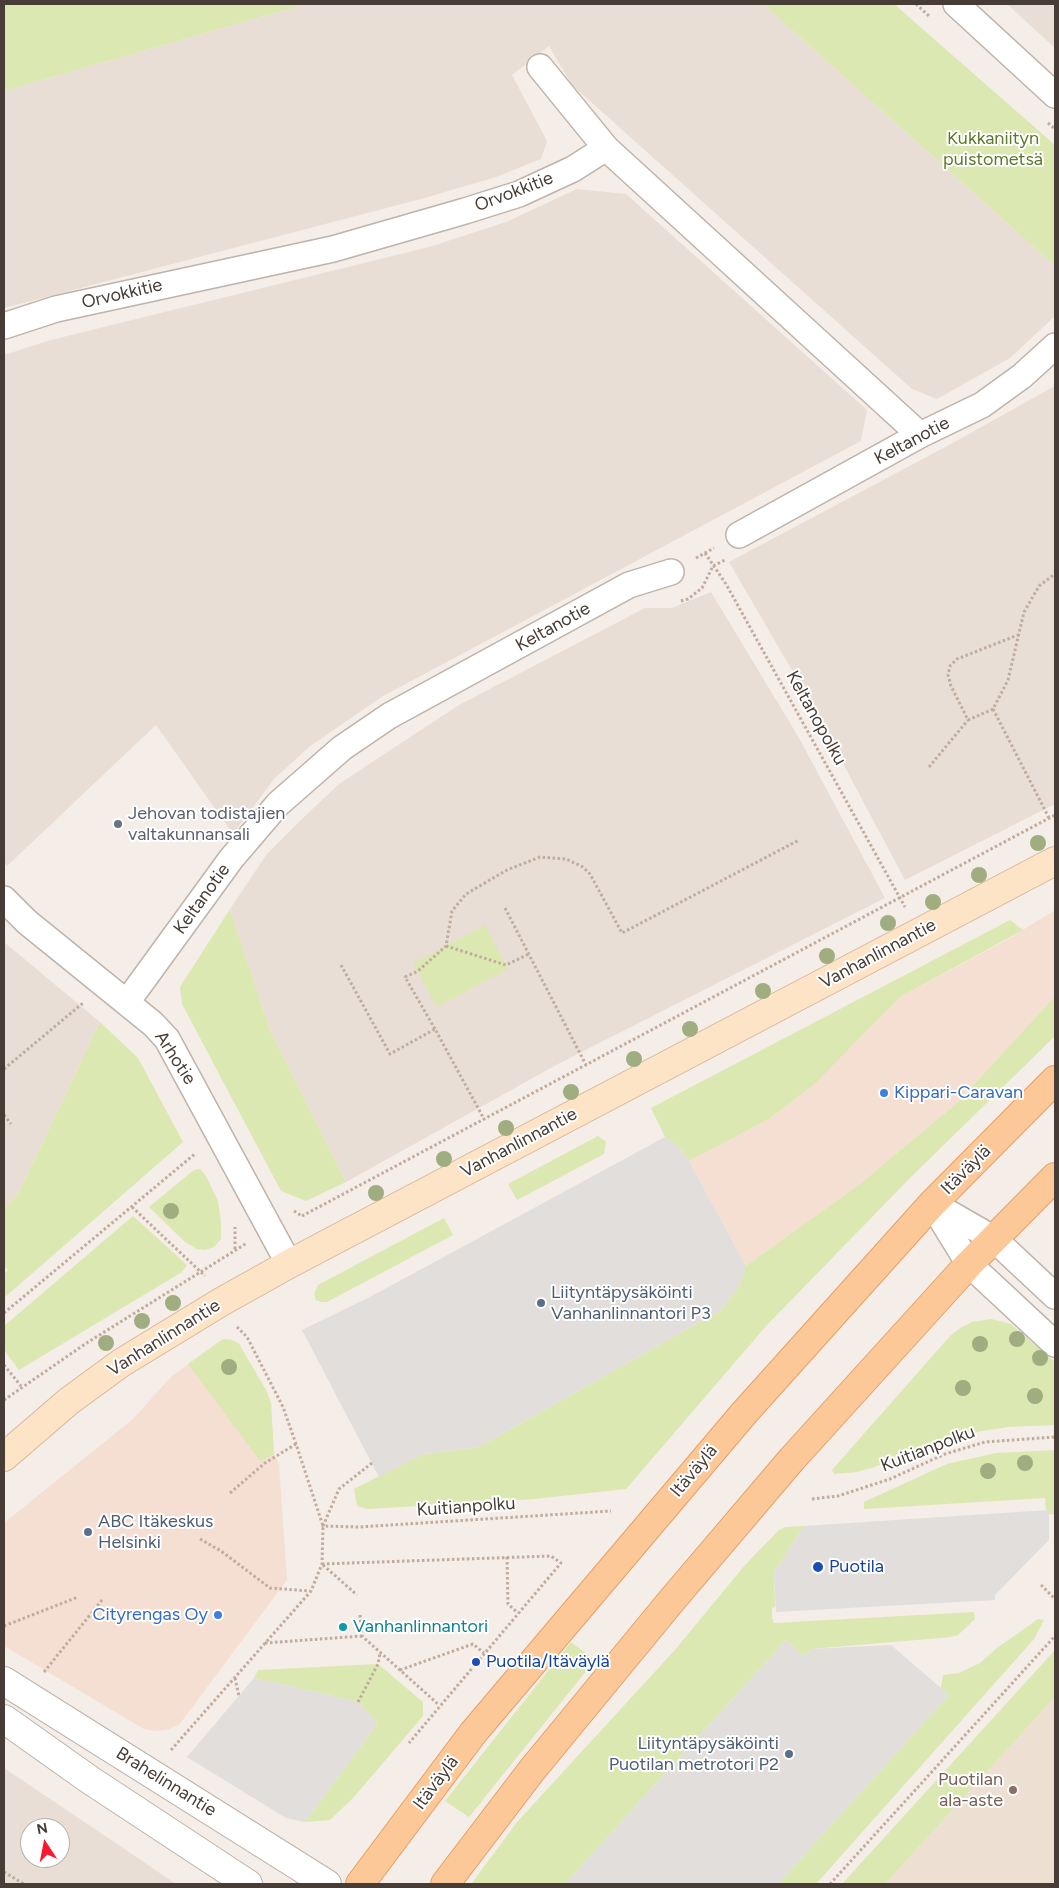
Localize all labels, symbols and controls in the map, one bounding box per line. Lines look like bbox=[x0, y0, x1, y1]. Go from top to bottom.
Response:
park label: Kukkaniityn puistometsä bbox=[943, 128, 1043, 170]
street label: Orvokkitie bbox=[472, 167, 556, 217]
street label: Orvokkitie bbox=[80, 274, 164, 314]
street label: Keltanotie bbox=[871, 412, 953, 470]
street label: Keltanotie bbox=[512, 598, 594, 656]
street label: Keltanopolku bbox=[781, 667, 851, 769]
place label: Jehovan todistajien valtakunnansali bbox=[128, 803, 285, 846]
marker: Jehovan todistajien valtakunnansali bbox=[112, 818, 124, 830]
street label: Keltanotie bbox=[169, 860, 235, 938]
street label: Vanhanlinnantie bbox=[816, 914, 940, 994]
street label: Arhotie bbox=[150, 1027, 200, 1089]
place label: Kippari-Caravan bbox=[894, 1082, 1023, 1104]
marker: Kippari-Caravan bbox=[878, 1087, 890, 1099]
street label: Vanhanlinnantie bbox=[457, 1103, 581, 1183]
street label: Itäväylä bbox=[937, 1141, 995, 1199]
place label: Liityntäpysäköinti Vanhanlinnantori P3 bbox=[551, 1282, 711, 1325]
street label: Vanhanlinnantie bbox=[104, 1295, 224, 1381]
marker: Liityntäpysäköinti Vanhanlinnantori P3 bbox=[535, 1297, 547, 1309]
street label: Kuitianpolku bbox=[878, 1421, 978, 1477]
street label: Itäväylä bbox=[666, 1440, 722, 1502]
street label: Kuitianpolku bbox=[416, 1493, 516, 1521]
place label: ABC Itäkeskus Helsinki bbox=[98, 1511, 213, 1554]
marker: ABC Itäkeskus Helsinki bbox=[82, 1526, 94, 1538]
place label: Puotila bbox=[829, 1556, 884, 1578]
marker: Puotila bbox=[811, 1560, 825, 1574]
place label: Cityrengas Oy bbox=[93, 1604, 208, 1626]
marker: Cityrengas Oy bbox=[212, 1609, 224, 1621]
place label: Vanhanlinnantori bbox=[353, 1616, 488, 1638]
marker: Vanhanlinnantori bbox=[337, 1621, 349, 1633]
place label: Puotila/Itäväylä bbox=[486, 1651, 610, 1673]
marker: Puotila/Itäväylä bbox=[470, 1656, 482, 1668]
place label: Liityntäpysäköinti Puotilan metrotori P2 bbox=[609, 1733, 779, 1776]
street label: Brahelinnantie bbox=[112, 1743, 220, 1821]
marker: Liityntäpysäköinti Puotilan metrotori P2 bbox=[783, 1748, 795, 1760]
street label: Itäväylä bbox=[409, 1752, 463, 1814]
place label: Puotilan ala-aste bbox=[938, 1769, 1003, 1812]
marker: Puotilan ala-aste bbox=[1007, 1784, 1019, 1796]
north arrow bbox=[20, 1818, 70, 1868]
text: N bbox=[35, 1819, 49, 1838]

